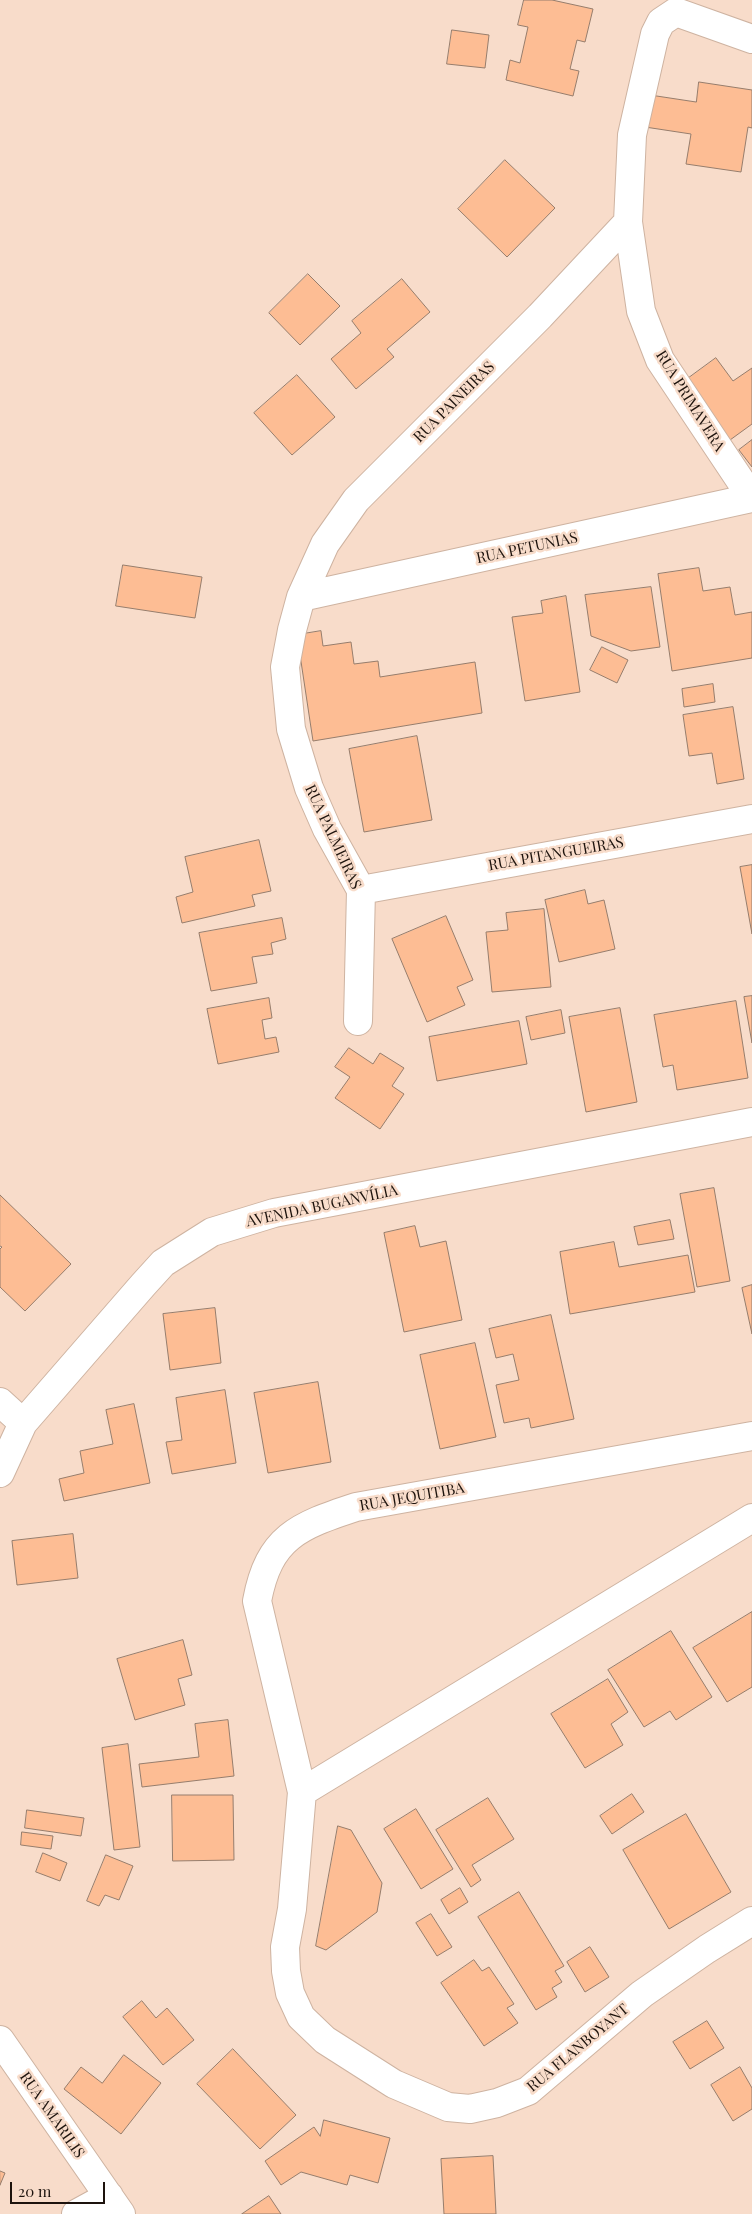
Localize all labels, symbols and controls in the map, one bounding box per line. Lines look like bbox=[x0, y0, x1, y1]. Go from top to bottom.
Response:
street label: RUA PRIMAVERA bbox=[652, 347, 728, 455]
street label: RUA PAINEIRAS bbox=[410, 358, 498, 446]
street label: RUA PETUNIAS bbox=[475, 528, 579, 568]
street label: RUA PALMEIRAS bbox=[301, 782, 365, 892]
street label: RUA PITANGUEIRAS bbox=[487, 833, 625, 875]
street label: AVENIDA BUGANVÍLIA bbox=[245, 1181, 399, 1231]
street label: RUA JEQUITIBA bbox=[358, 1479, 466, 1515]
street label: RUA FLANBOYANT bbox=[524, 2000, 632, 2096]
street label: RUA AMARILIS bbox=[16, 2069, 88, 2161]
scale bar bbox=[12, 2172, 108, 2204]
text: 20 m bbox=[18, 2181, 51, 2201]

